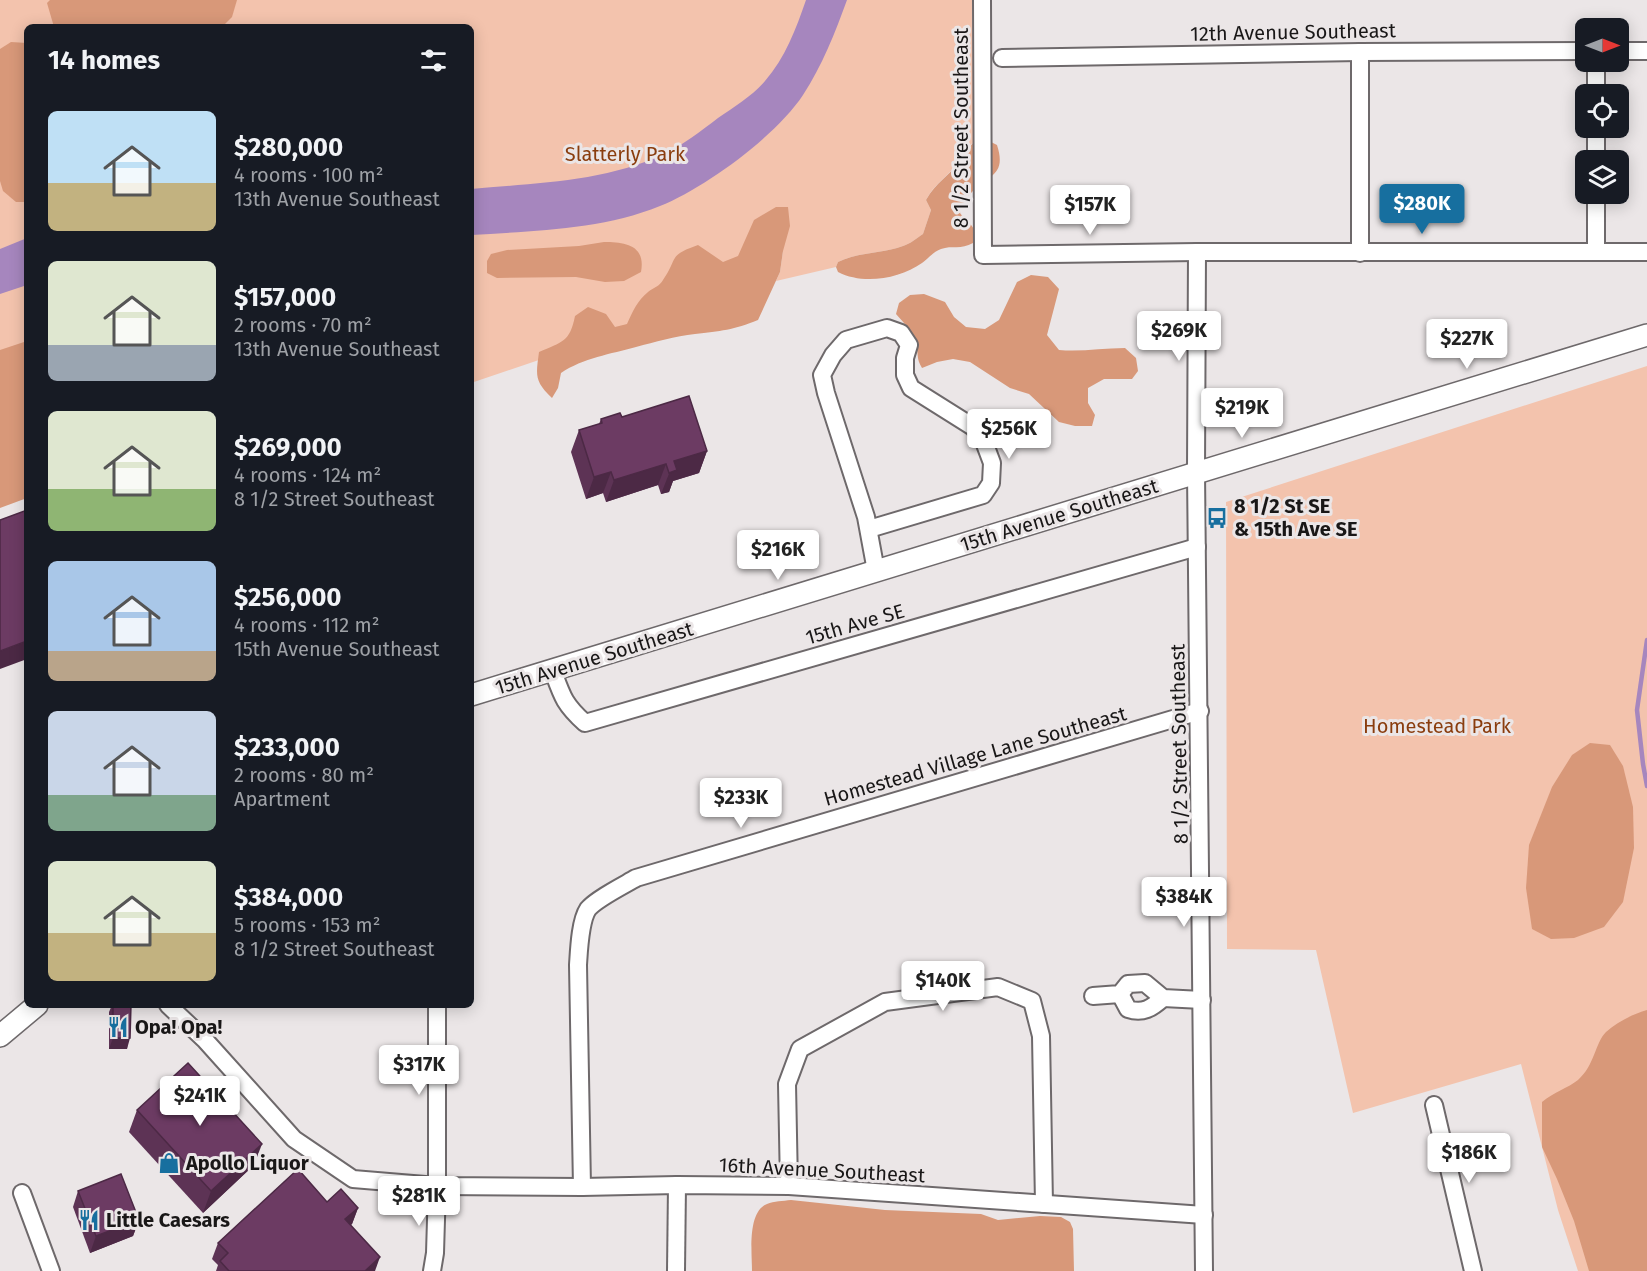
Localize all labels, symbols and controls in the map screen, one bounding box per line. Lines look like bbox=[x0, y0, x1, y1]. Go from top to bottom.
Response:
street label: 12th Avenue Southeast bbox=[1190, 18, 1397, 46]
north arrow bbox=[1575, 18, 1629, 72]
map controls bbox=[1575, 18, 1629, 204]
street label: 8 1/2 Street Southeast bbox=[949, 27, 973, 228]
icon: filters bbox=[417, 44, 450, 77]
text: 14 homes bbox=[48, 45, 160, 76]
button: locate bbox=[1575, 84, 1629, 138]
text: $280,000 bbox=[234, 132, 343, 163]
icon: home bbox=[96, 135, 168, 207]
park label: Slatterly Park bbox=[565, 142, 686, 166]
button: layers bbox=[1575, 150, 1629, 204]
text: 4 rooms · 100 m² bbox=[234, 163, 384, 187]
pin: $280K bbox=[1380, 184, 1464, 235]
pin: $157K bbox=[1048, 185, 1132, 236]
text: 13th Avenue Southeast bbox=[234, 187, 440, 211]
text: $280K bbox=[1393, 191, 1451, 215]
text: $157K bbox=[1064, 192, 1116, 216]
text: $157,000 bbox=[234, 282, 336, 313]
icon: home bbox=[96, 285, 168, 357]
pin: $269K bbox=[1137, 311, 1221, 362]
text: 2 rooms · 70 m² bbox=[234, 313, 372, 337]
text: $269K bbox=[1151, 318, 1207, 342]
pin: $227K bbox=[1425, 319, 1509, 370]
text: $227K bbox=[1440, 326, 1494, 350]
text: 13th Avenue Southeast bbox=[234, 337, 440, 361]
pin: $219K bbox=[1200, 388, 1284, 439]
text: $219K bbox=[1215, 395, 1269, 419]
pin: $256K bbox=[967, 409, 1051, 460]
text: $256K bbox=[981, 416, 1037, 440]
text: $269,000 bbox=[234, 432, 342, 463]
icon: home bbox=[96, 435, 168, 507]
text: 4 rooms · 124 m² bbox=[234, 463, 381, 487]
street label: 15th Avenue Southeast bbox=[957, 473, 1162, 557]
text: 8 1/2 Street Southeast bbox=[234, 487, 434, 511]
place label: 8 1/2 St SE & 15th Ave SE bbox=[1234, 494, 1357, 541]
bus stop icon: 8 1/2 St SE & 15th Ave SE bbox=[1205, 506, 1229, 530]
pin: $216K bbox=[736, 530, 820, 581]
text: $216K bbox=[751, 537, 805, 561]
text: $256,000 bbox=[234, 582, 342, 613]
icon: home bbox=[96, 585, 168, 657]
street label: 15th Ave SE bbox=[803, 598, 907, 650]
text: 4 rooms · 112 m² bbox=[234, 613, 380, 637]
street label: 15th Avenue Southeast bbox=[492, 616, 697, 700]
text: 15th Avenue Southeast bbox=[234, 637, 440, 661]
street label: 8 1/2 Street Southeast bbox=[1165, 643, 1193, 844]
street label: Homestead Village Lane Southeast bbox=[821, 701, 1130, 811]
park label: Homestead Park bbox=[1363, 714, 1512, 738]
text: $233,000 bbox=[234, 732, 340, 763]
icon: home bbox=[96, 735, 168, 807]
text: 2 rooms · 80 m² bbox=[234, 763, 374, 787]
pin: $233K bbox=[699, 778, 783, 829]
text: $233K bbox=[714, 785, 768, 809]
text: Apartment bbox=[234, 787, 330, 811]
pin: $384K bbox=[1142, 877, 1226, 928]
text: $384,000 bbox=[234, 882, 343, 913]
text: $384K bbox=[1156, 884, 1212, 908]
icon: home bbox=[96, 885, 168, 957]
text: 5 rooms · 153 m² bbox=[234, 913, 381, 937]
text: 8 1/2 Street Southeast bbox=[234, 937, 434, 961]
pin: $140K bbox=[901, 961, 985, 1012]
text: $140K bbox=[915, 968, 971, 992]
restaurant icon: Opa! Opa! bbox=[106, 1015, 130, 1039]
place label: Opa! Opa! bbox=[135, 1015, 223, 1039]
pin: $317K bbox=[377, 1045, 461, 1096]
text: $317K bbox=[393, 1052, 445, 1076]
pin: $241K bbox=[158, 1076, 242, 1127]
text: $241K bbox=[174, 1083, 226, 1107]
pin: $186K bbox=[1427, 1133, 1511, 1184]
text: $186K bbox=[1441, 1140, 1497, 1164]
shop icon: Apollo Liquor bbox=[157, 1151, 181, 1175]
place label: Apollo Liquor bbox=[185, 1151, 310, 1175]
street label: 16th Avenue Southeast bbox=[718, 1153, 926, 1187]
pin: $281K bbox=[377, 1176, 461, 1227]
text: $281K bbox=[392, 1183, 446, 1207]
restaurant icon: Little Caesars bbox=[77, 1208, 101, 1232]
place label: Little Caesars bbox=[106, 1208, 230, 1232]

